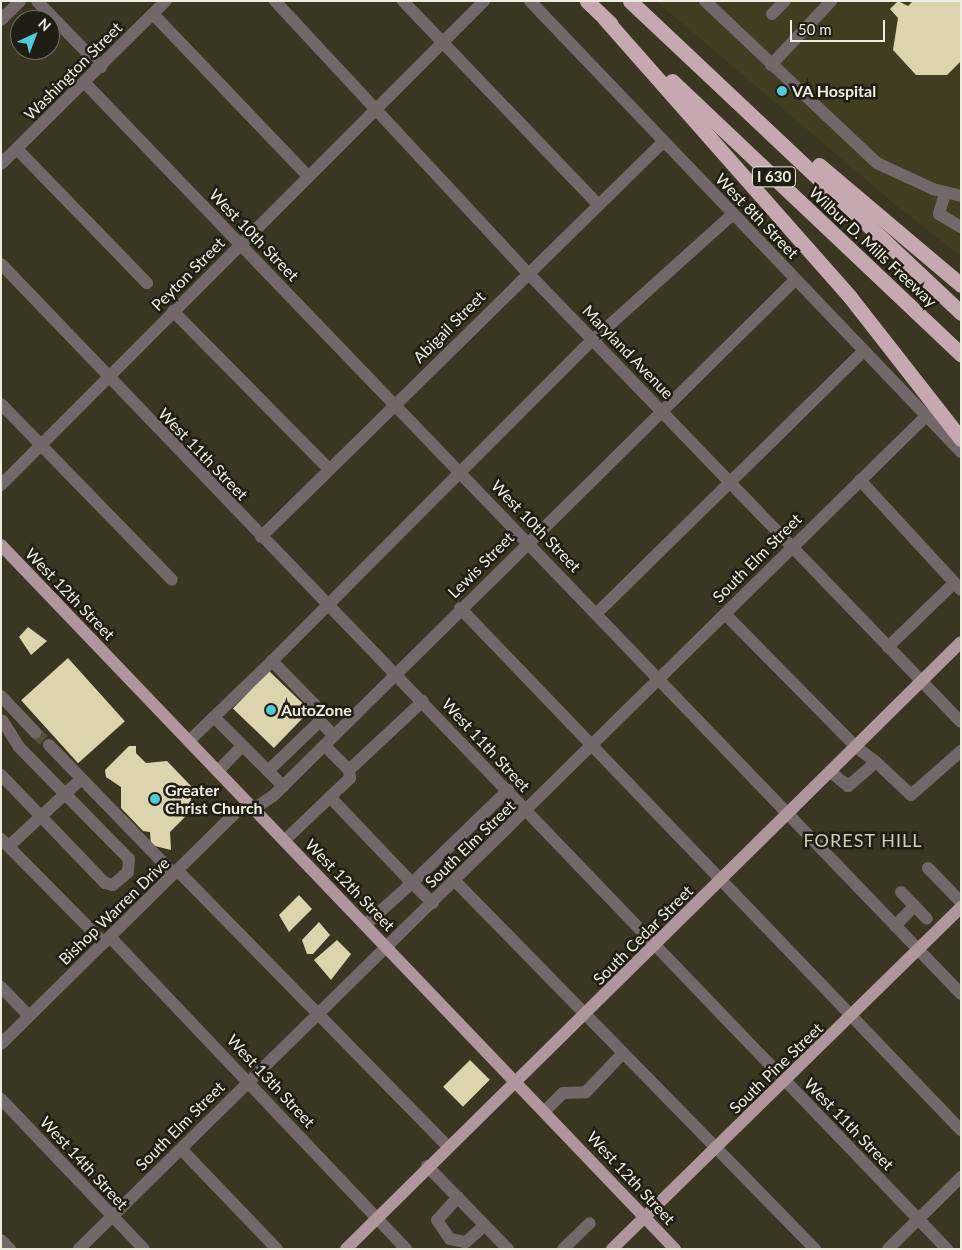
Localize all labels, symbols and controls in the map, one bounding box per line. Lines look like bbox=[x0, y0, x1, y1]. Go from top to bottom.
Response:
north arrow bbox=[10, 10, 60, 60]
scale bar bbox=[792, 10, 887, 42]
text: N bbox=[35, 14, 55, 34]
street label: Washington Street bbox=[20, 18, 126, 124]
text: 50 m bbox=[798, 20, 832, 38]
place label: VA Hospital bbox=[792, 81, 877, 101]
marker: VA Hospital bbox=[776, 85, 788, 97]
road number: I 630 bbox=[752, 164, 796, 190]
street label: West 8th Street bbox=[712, 169, 802, 263]
street label: Wilbur D. Mills Freeway bbox=[805, 183, 941, 311]
street label: West 10th Street bbox=[205, 185, 303, 285]
street label: Peyton Street bbox=[147, 233, 229, 315]
street label: Abigail Street bbox=[409, 287, 489, 367]
street label: Maryland Avenue bbox=[578, 301, 678, 403]
street label: West 11th Street bbox=[154, 404, 252, 504]
street label: West 10th Street bbox=[487, 476, 585, 576]
street label: South Elm Street bbox=[709, 510, 805, 606]
street label: Lewis Street bbox=[444, 528, 518, 602]
street label: West 12th Street bbox=[21, 544, 119, 644]
street label: West 11th Street bbox=[438, 694, 534, 796]
place label: AutoZone bbox=[281, 700, 352, 720]
marker: AutoZone bbox=[265, 704, 277, 716]
place label: Greater Christ Church bbox=[165, 780, 263, 818]
marker: Greater Christ Church bbox=[149, 793, 161, 805]
street label: South Elm Street bbox=[421, 796, 519, 892]
district label: FOREST HILL bbox=[802, 829, 924, 851]
street label: West 12th Street bbox=[301, 835, 399, 935]
street label: Bishop Warren Drive bbox=[55, 853, 173, 969]
street label: South Cedar Street bbox=[589, 881, 697, 989]
street label: South Pine Street bbox=[725, 1019, 827, 1117]
street label: West 13th Street bbox=[223, 1030, 319, 1132]
street label: West 11th Street bbox=[800, 1074, 898, 1174]
street label: South Elm Street bbox=[132, 1078, 228, 1174]
street label: West 14th Street bbox=[36, 1112, 132, 1214]
street label: West 12th Street bbox=[583, 1127, 679, 1229]

